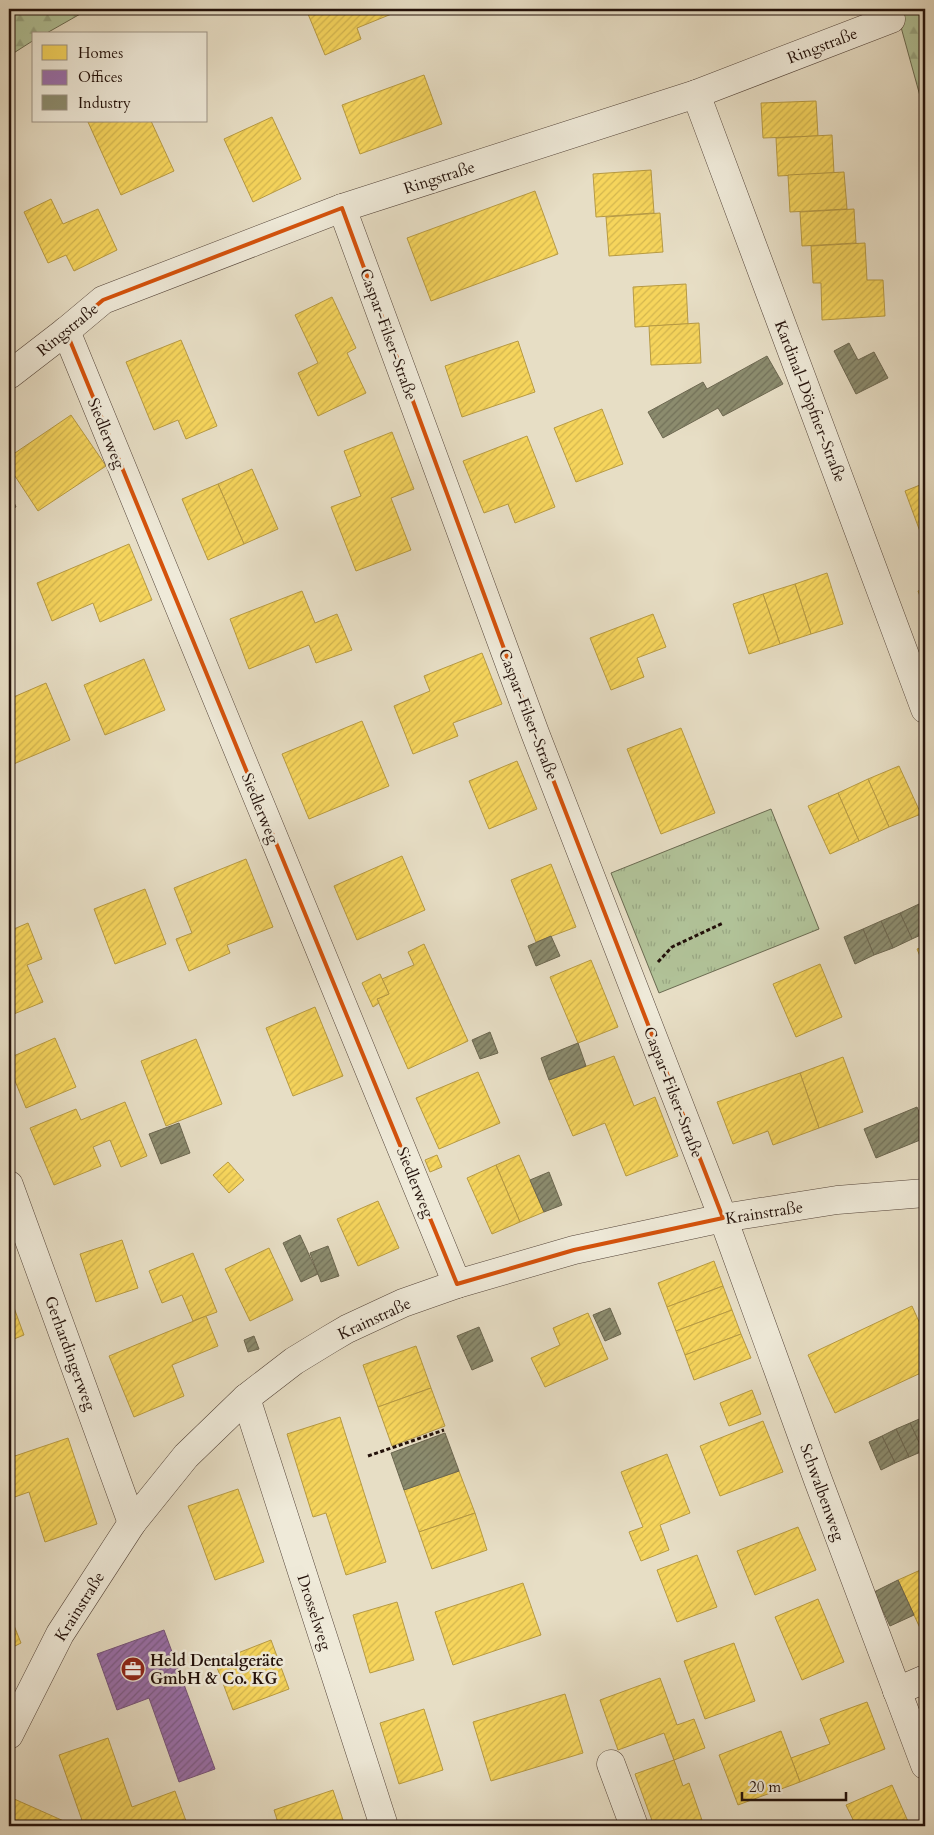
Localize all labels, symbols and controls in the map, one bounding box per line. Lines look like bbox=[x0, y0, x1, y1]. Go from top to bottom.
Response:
street label: Ringstraße bbox=[784, 22, 861, 69]
legend bbox=[32, 32, 208, 122]
text: Homes bbox=[78, 43, 123, 63]
text: Offices bbox=[78, 67, 123, 87]
text: Industry bbox=[78, 93, 131, 113]
street label: Ringstraße bbox=[401, 156, 478, 200]
street label: Caspar-Filser-Straße bbox=[354, 265, 422, 403]
street label: Ringstraße bbox=[32, 298, 103, 361]
street label: Kardinal-Döpfner-Straße bbox=[769, 317, 851, 486]
street label: Siedlerweg bbox=[82, 395, 130, 472]
street label: Caspar-Filser-Straße bbox=[493, 646, 563, 783]
street label: Siedlerweg bbox=[236, 770, 284, 847]
street label: Caspar-Filser-Straße bbox=[638, 1024, 708, 1161]
street label: Siedlerweg bbox=[391, 1144, 439, 1221]
street label: Krainstraße bbox=[724, 1196, 804, 1230]
street label: Krainstraße bbox=[334, 1292, 415, 1345]
street label: Gerhardingerweg bbox=[39, 1293, 101, 1414]
street label: Schwalbenweg bbox=[794, 1441, 850, 1544]
street label: Krainstraße bbox=[50, 1568, 110, 1646]
street label: Drosselweg bbox=[291, 1572, 337, 1653]
place label: Held Dentalgeräte GmbH & Co. KG bbox=[150, 1650, 284, 1690]
office icon: Held Dentalgeräte GmbH & Co. KG bbox=[120, 1656, 146, 1682]
scale bar bbox=[742, 1770, 845, 1802]
text: 20 m bbox=[749, 1777, 781, 1797]

